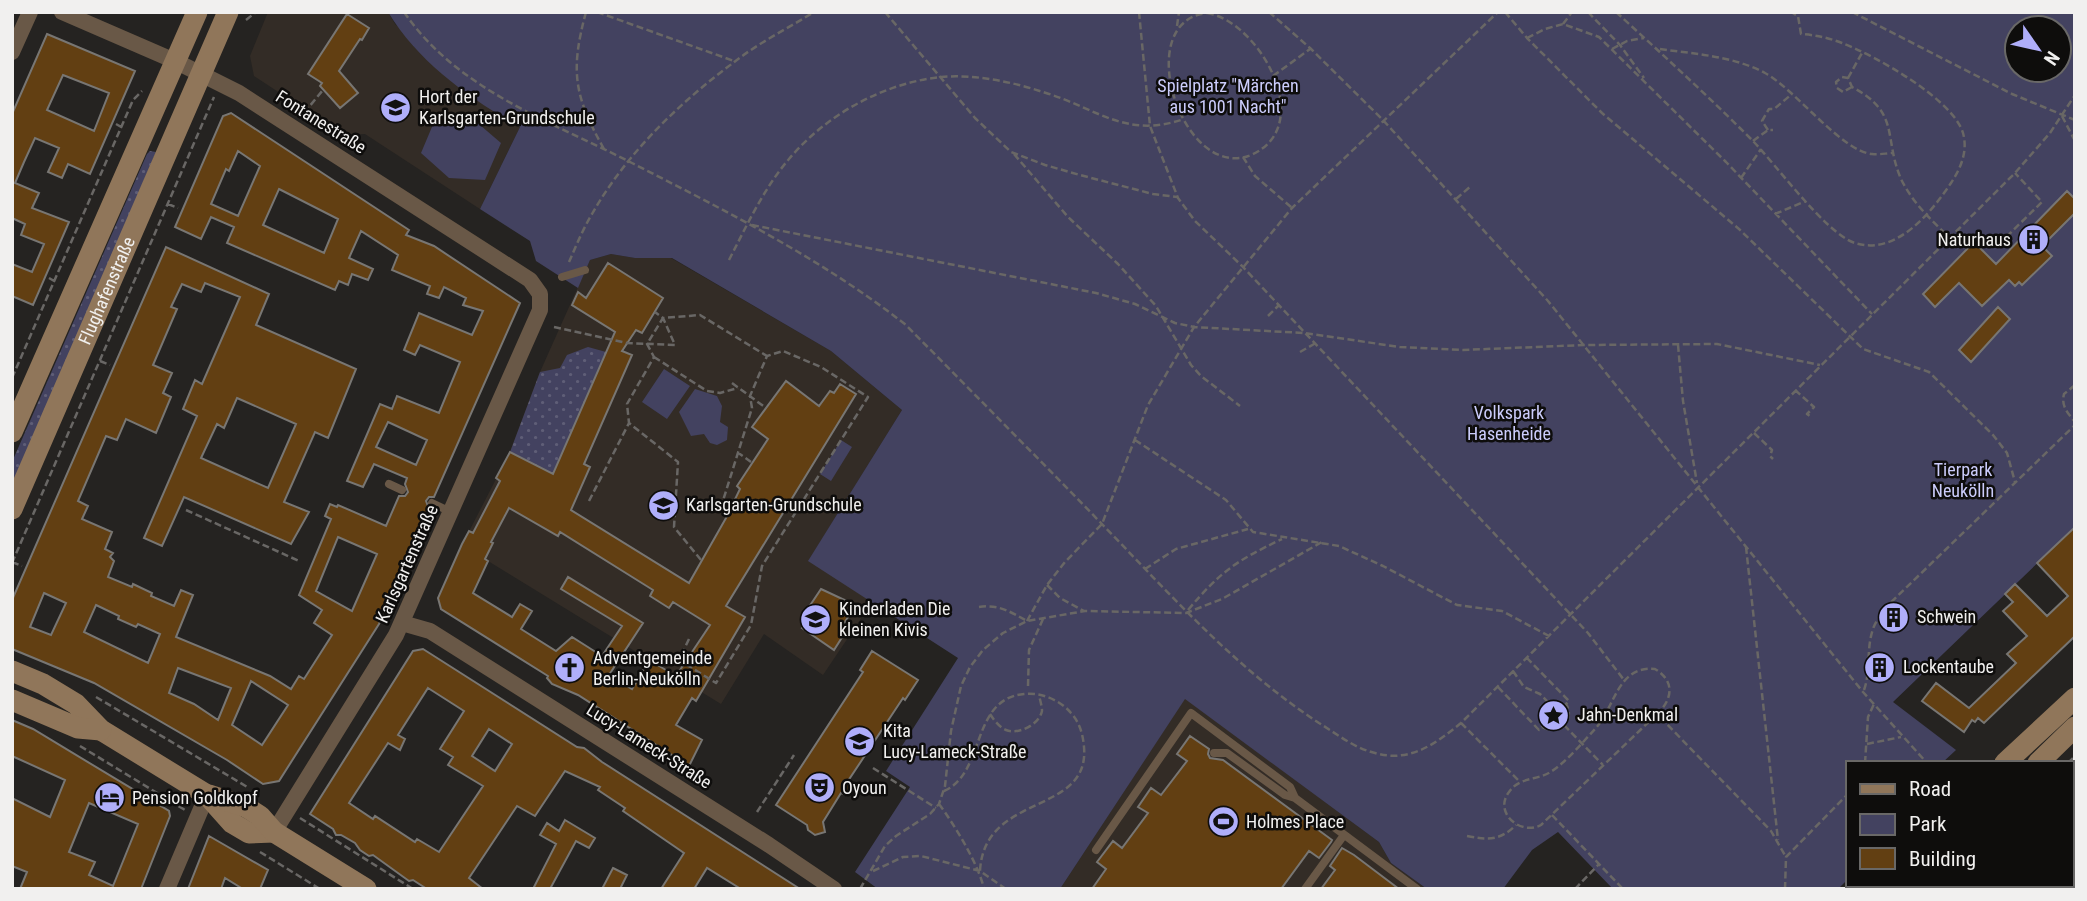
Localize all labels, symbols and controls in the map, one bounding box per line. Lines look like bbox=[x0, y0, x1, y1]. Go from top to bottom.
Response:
north arrow bbox=[2003, 14, 2073, 84]
text: N bbox=[2039, 47, 2064, 69]
park label: Spielplatz "Märchen aus 1001 Nacht" bbox=[1157, 75, 1299, 117]
street label: Fontanestraße bbox=[272, 86, 370, 158]
place label: Hort der Karlsgarten-Grundschule bbox=[419, 86, 595, 128]
school or university icon: Hort der Karlsgarten-Grundschule bbox=[379, 90, 413, 124]
building icon: Naturhaus bbox=[2017, 223, 2051, 257]
place label: Naturhaus bbox=[1937, 229, 2011, 250]
street label: Flughafenstraße bbox=[74, 233, 139, 348]
park label: Volkspark Hasenheide bbox=[1467, 402, 1551, 444]
park label: Tierpark Neukölln bbox=[1932, 459, 1994, 501]
school or university icon: Karlsgarten-Grundschule bbox=[646, 488, 680, 522]
place label: Karlsgarten-Grundschule bbox=[686, 494, 862, 515]
street label: Karlsgartenstraße bbox=[371, 501, 442, 626]
place label: Kinderladen Die kleinen Kivis bbox=[839, 598, 950, 640]
building icon: Schwein bbox=[1877, 600, 1911, 634]
school or university icon: Kinderladen Die kleinen Kivis bbox=[799, 602, 833, 636]
place label: Schwein bbox=[1917, 606, 1976, 627]
place label: Adventgemeinde Berlin-Neukölln bbox=[593, 647, 712, 689]
building icon: Lockentaube bbox=[1863, 650, 1897, 684]
church icon: Adventgemeinde Berlin-Neukölln bbox=[553, 651, 587, 685]
place label: Lockentaube bbox=[1903, 656, 1994, 677]
place icon: Jahn-Denkmal bbox=[1537, 698, 1571, 732]
street label: Lucy-Lameck-Straße bbox=[583, 699, 716, 792]
place label: Jahn-Denkmal bbox=[1577, 704, 1678, 725]
place label: Kita Lucy-Lameck-Straße bbox=[883, 720, 1026, 762]
school or university icon: Kita Lucy-Lameck-Straße bbox=[843, 724, 877, 758]
legend bbox=[1846, 761, 2073, 887]
theatre icon: Oyoun bbox=[802, 771, 836, 805]
place label: Oyoun bbox=[842, 777, 887, 798]
text: Road bbox=[1909, 777, 1951, 801]
hotel icon: Pension Goldkopf bbox=[92, 781, 126, 815]
place label: Pension Goldkopf bbox=[132, 787, 258, 808]
sports icon: Holmes Place bbox=[1206, 805, 1240, 839]
place label: Holmes Place bbox=[1246, 811, 1344, 832]
text: Park bbox=[1909, 812, 1947, 836]
text: Building bbox=[1909, 847, 1976, 871]

